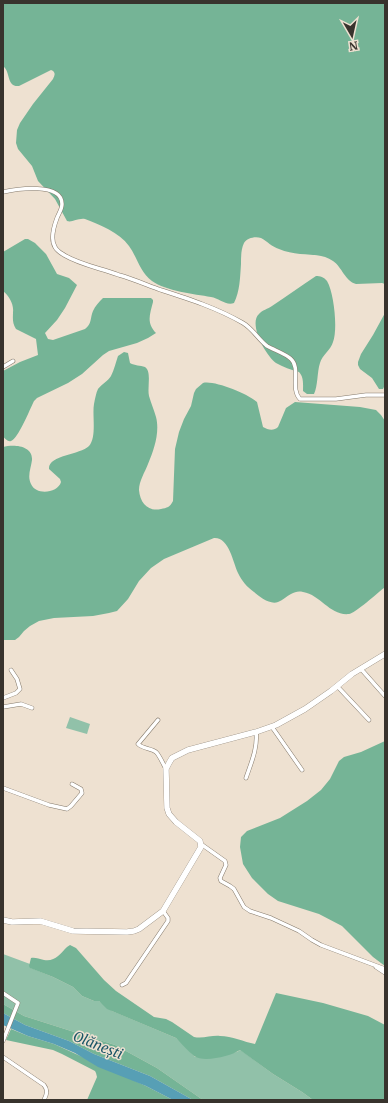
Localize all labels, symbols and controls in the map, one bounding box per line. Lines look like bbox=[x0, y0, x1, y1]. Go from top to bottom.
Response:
north arrow bbox=[332, 16, 372, 56]
text: N bbox=[348, 38, 359, 54]
water label: Olănești bbox=[71, 1027, 125, 1063]

